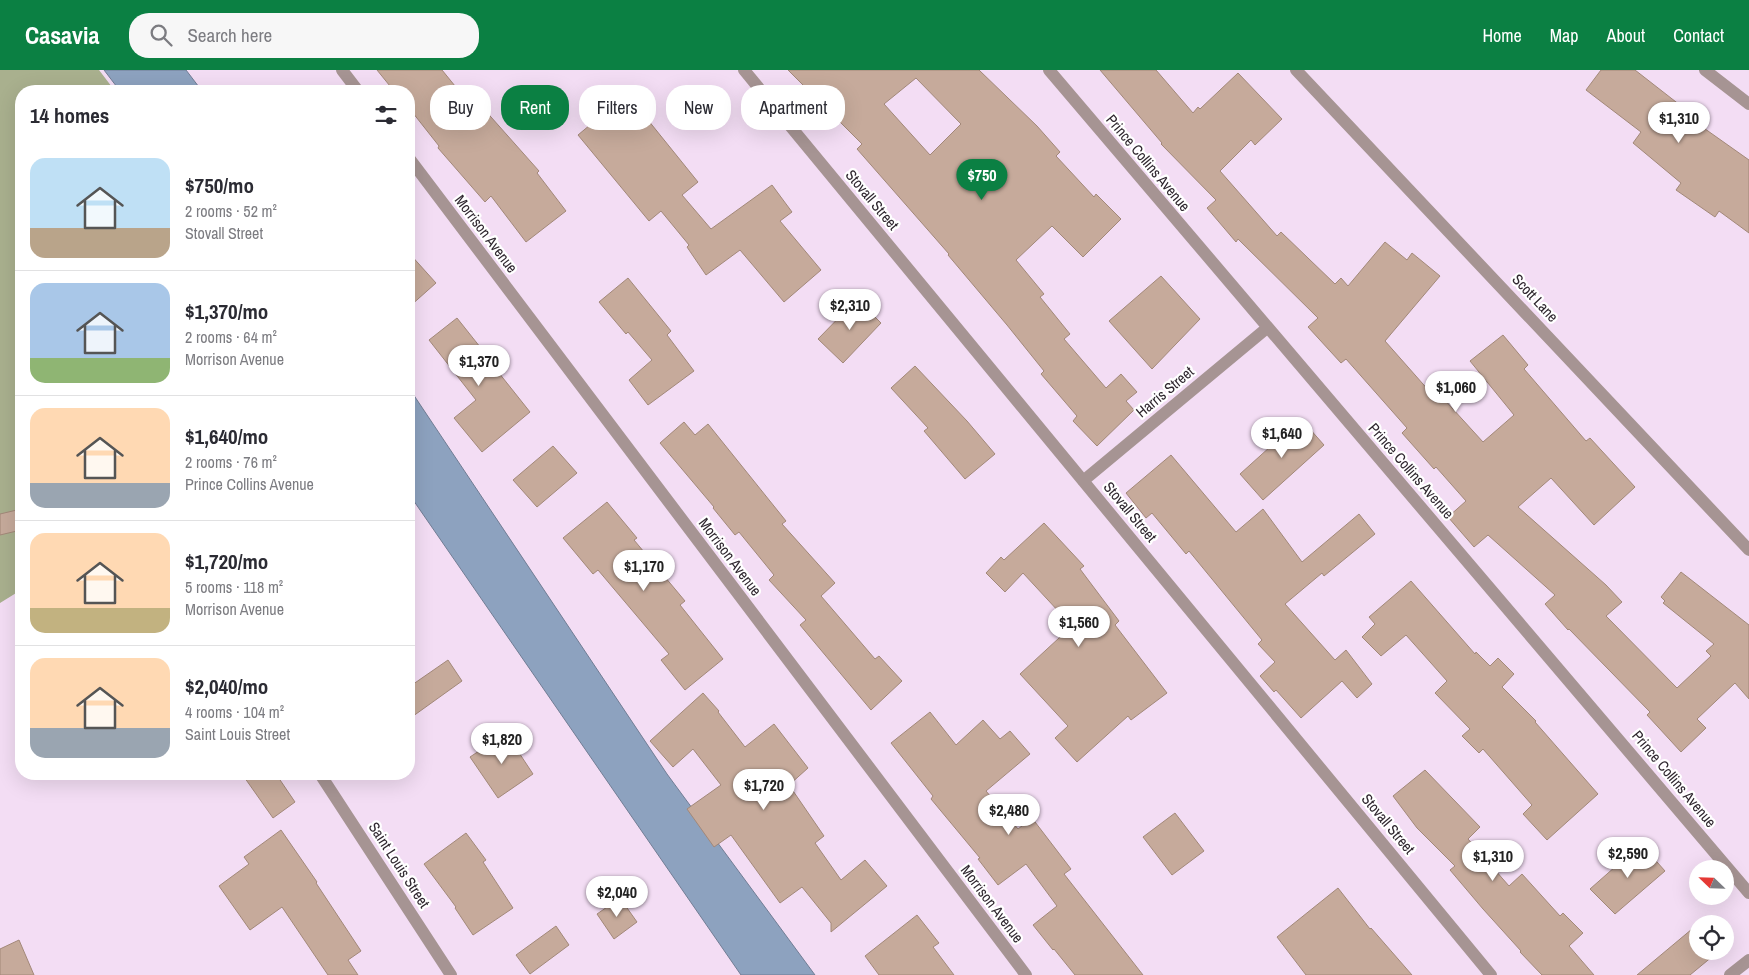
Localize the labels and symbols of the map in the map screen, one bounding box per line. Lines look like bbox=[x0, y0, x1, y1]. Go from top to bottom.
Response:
pin: $1,310 bbox=[1638, 102, 1720, 144]
street label: Prince Collins Avenue bbox=[1102, 110, 1195, 216]
pin: $750 bbox=[952, 158, 1012, 201]
street label: Stovall Street bbox=[841, 165, 904, 235]
street label: Morrison Avenue bbox=[450, 190, 523, 277]
street label: Scott Lane bbox=[1508, 269, 1563, 326]
pin: $2,310 bbox=[809, 288, 891, 331]
pin: $1,370 bbox=[438, 344, 520, 387]
street label: Harris Street bbox=[1131, 361, 1199, 422]
pin: $1,060 bbox=[1415, 370, 1497, 413]
pin: $1,640 bbox=[1241, 416, 1323, 459]
street label: Prince Collins Avenue bbox=[1364, 418, 1459, 523]
street label: Stovall Street bbox=[1099, 477, 1162, 547]
street label: Morrison Avenue bbox=[694, 513, 767, 600]
pin: $1,170 bbox=[603, 550, 685, 592]
pin: $1,560 bbox=[1038, 606, 1120, 648]
pin: $1,820 bbox=[461, 722, 543, 765]
street label: Prince Collins Avenue bbox=[1628, 726, 1721, 832]
pin: $1,720 bbox=[723, 768, 805, 811]
street label: Stovall Street bbox=[1357, 789, 1420, 859]
pin: $2,480 bbox=[968, 794, 1050, 836]
street label: Saint Louis Street bbox=[364, 818, 435, 912]
pin: $2,590 bbox=[1587, 836, 1669, 879]
pin: $1,310 bbox=[1452, 840, 1534, 882]
street label: Morrison Avenue bbox=[956, 860, 1029, 947]
north arrow bbox=[1689, 860, 1734, 905]
pin: $2,040 bbox=[576, 876, 658, 918]

